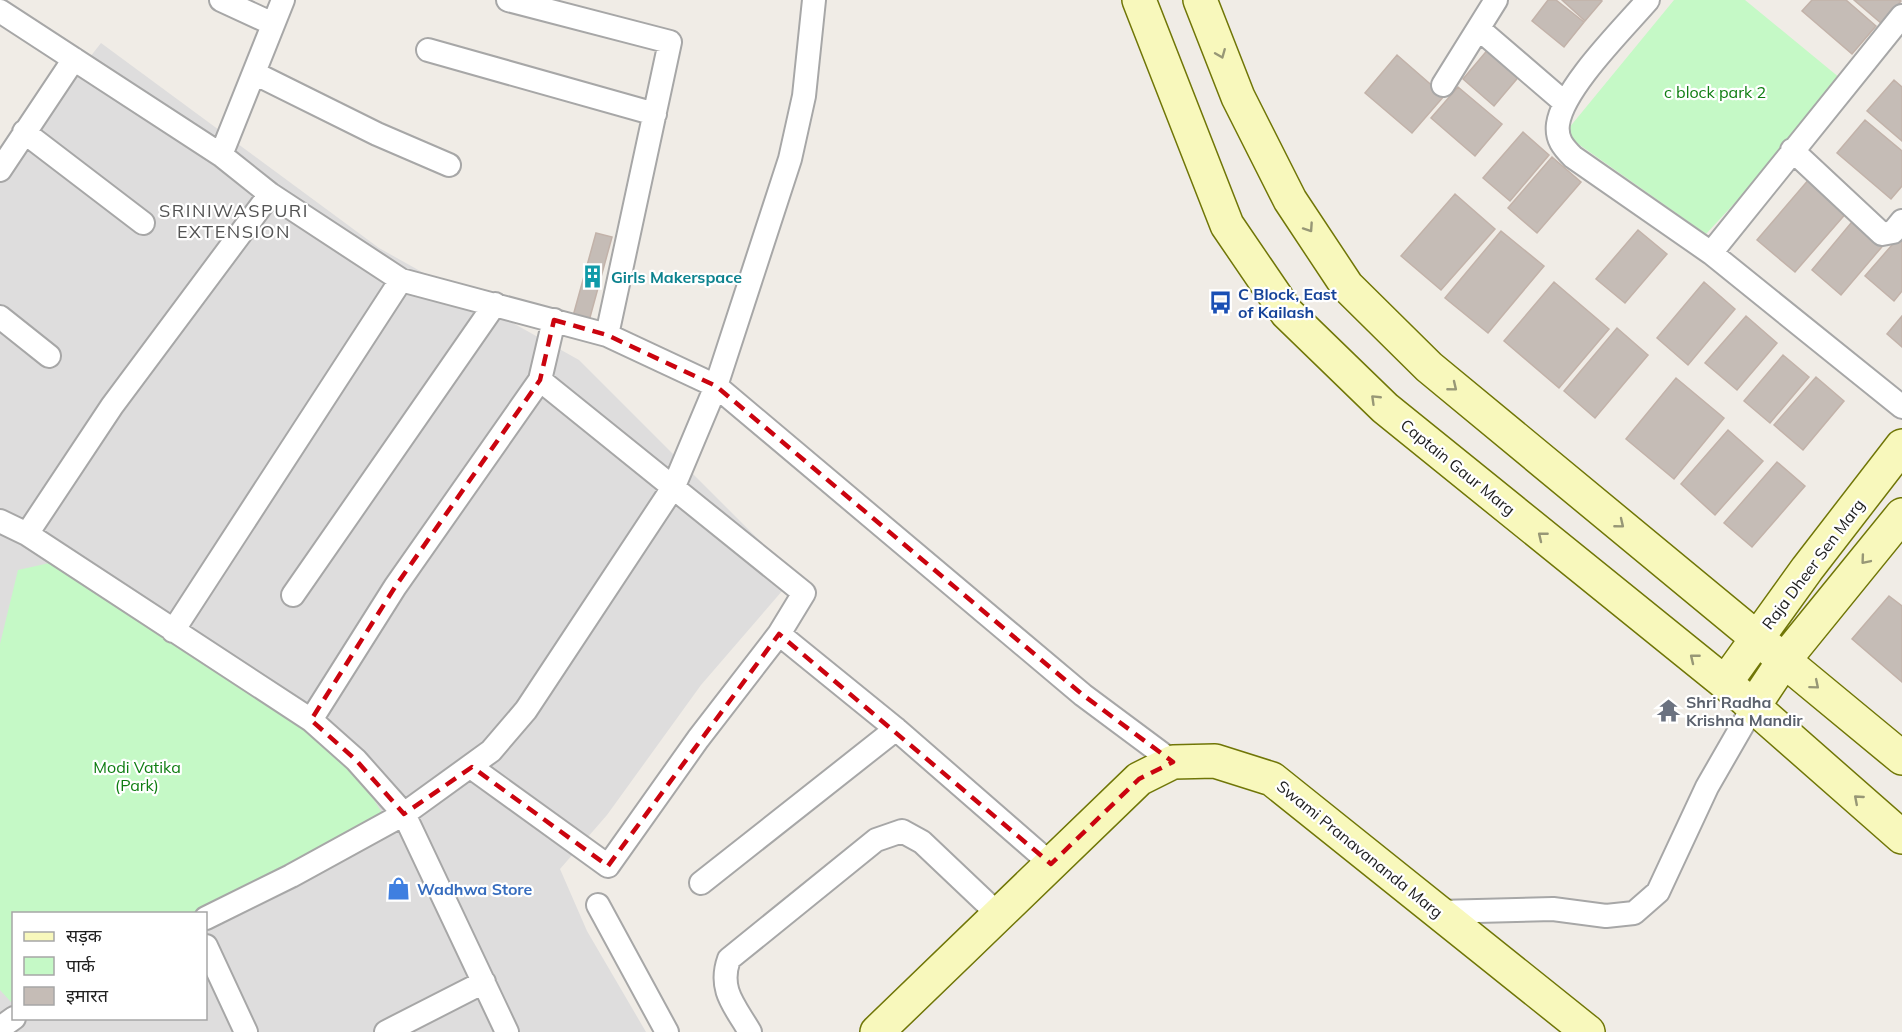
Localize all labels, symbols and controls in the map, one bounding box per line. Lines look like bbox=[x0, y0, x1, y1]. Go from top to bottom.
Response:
one-way arrow bbox=[1214, 48, 1226, 59]
park label: c block park 2 bbox=[1664, 82, 1766, 102]
district label: SRINIWASPURI EXTENSION bbox=[159, 199, 309, 243]
one-way arrow bbox=[1302, 221, 1313, 232]
building icon: Girls Makerspace bbox=[580, 264, 606, 290]
place label: Girls Makerspace bbox=[611, 267, 742, 287]
place label: C Block, East of Kailash bbox=[1238, 284, 1337, 322]
bus stop icon: C Block, East of Kailash bbox=[1207, 290, 1233, 316]
one-way arrow bbox=[1446, 380, 1457, 391]
one-way arrow bbox=[1372, 395, 1382, 406]
street label: Captain Gaur Marg bbox=[1397, 415, 1519, 519]
street label: Raja Dheer Sen Marg bbox=[1758, 495, 1868, 633]
one-way arrow bbox=[1614, 517, 1625, 528]
one-way arrow bbox=[1538, 532, 1549, 543]
one-way arrow bbox=[1861, 553, 1872, 564]
one-way arrow bbox=[1690, 654, 1701, 665]
one-way arrow bbox=[1808, 677, 1819, 688]
place label: Shri Radha Krishna Mandir bbox=[1686, 692, 1803, 730]
temple icon: Shri Radha Krishna Mandir bbox=[1655, 698, 1681, 724]
park label: Modi Vatika (Park) bbox=[93, 757, 181, 795]
street label: Swami Pranavananda Marg bbox=[1273, 776, 1447, 922]
one-way arrow bbox=[1854, 795, 1865, 806]
shop icon: Wadhwa Store bbox=[386, 876, 412, 902]
place label: Wadhwa Store bbox=[417, 879, 533, 899]
legend bbox=[12, 912, 207, 1020]
text: सड़क bbox=[66, 924, 103, 947]
text: पार्क bbox=[66, 954, 96, 977]
text: इमारत bbox=[66, 984, 109, 1007]

